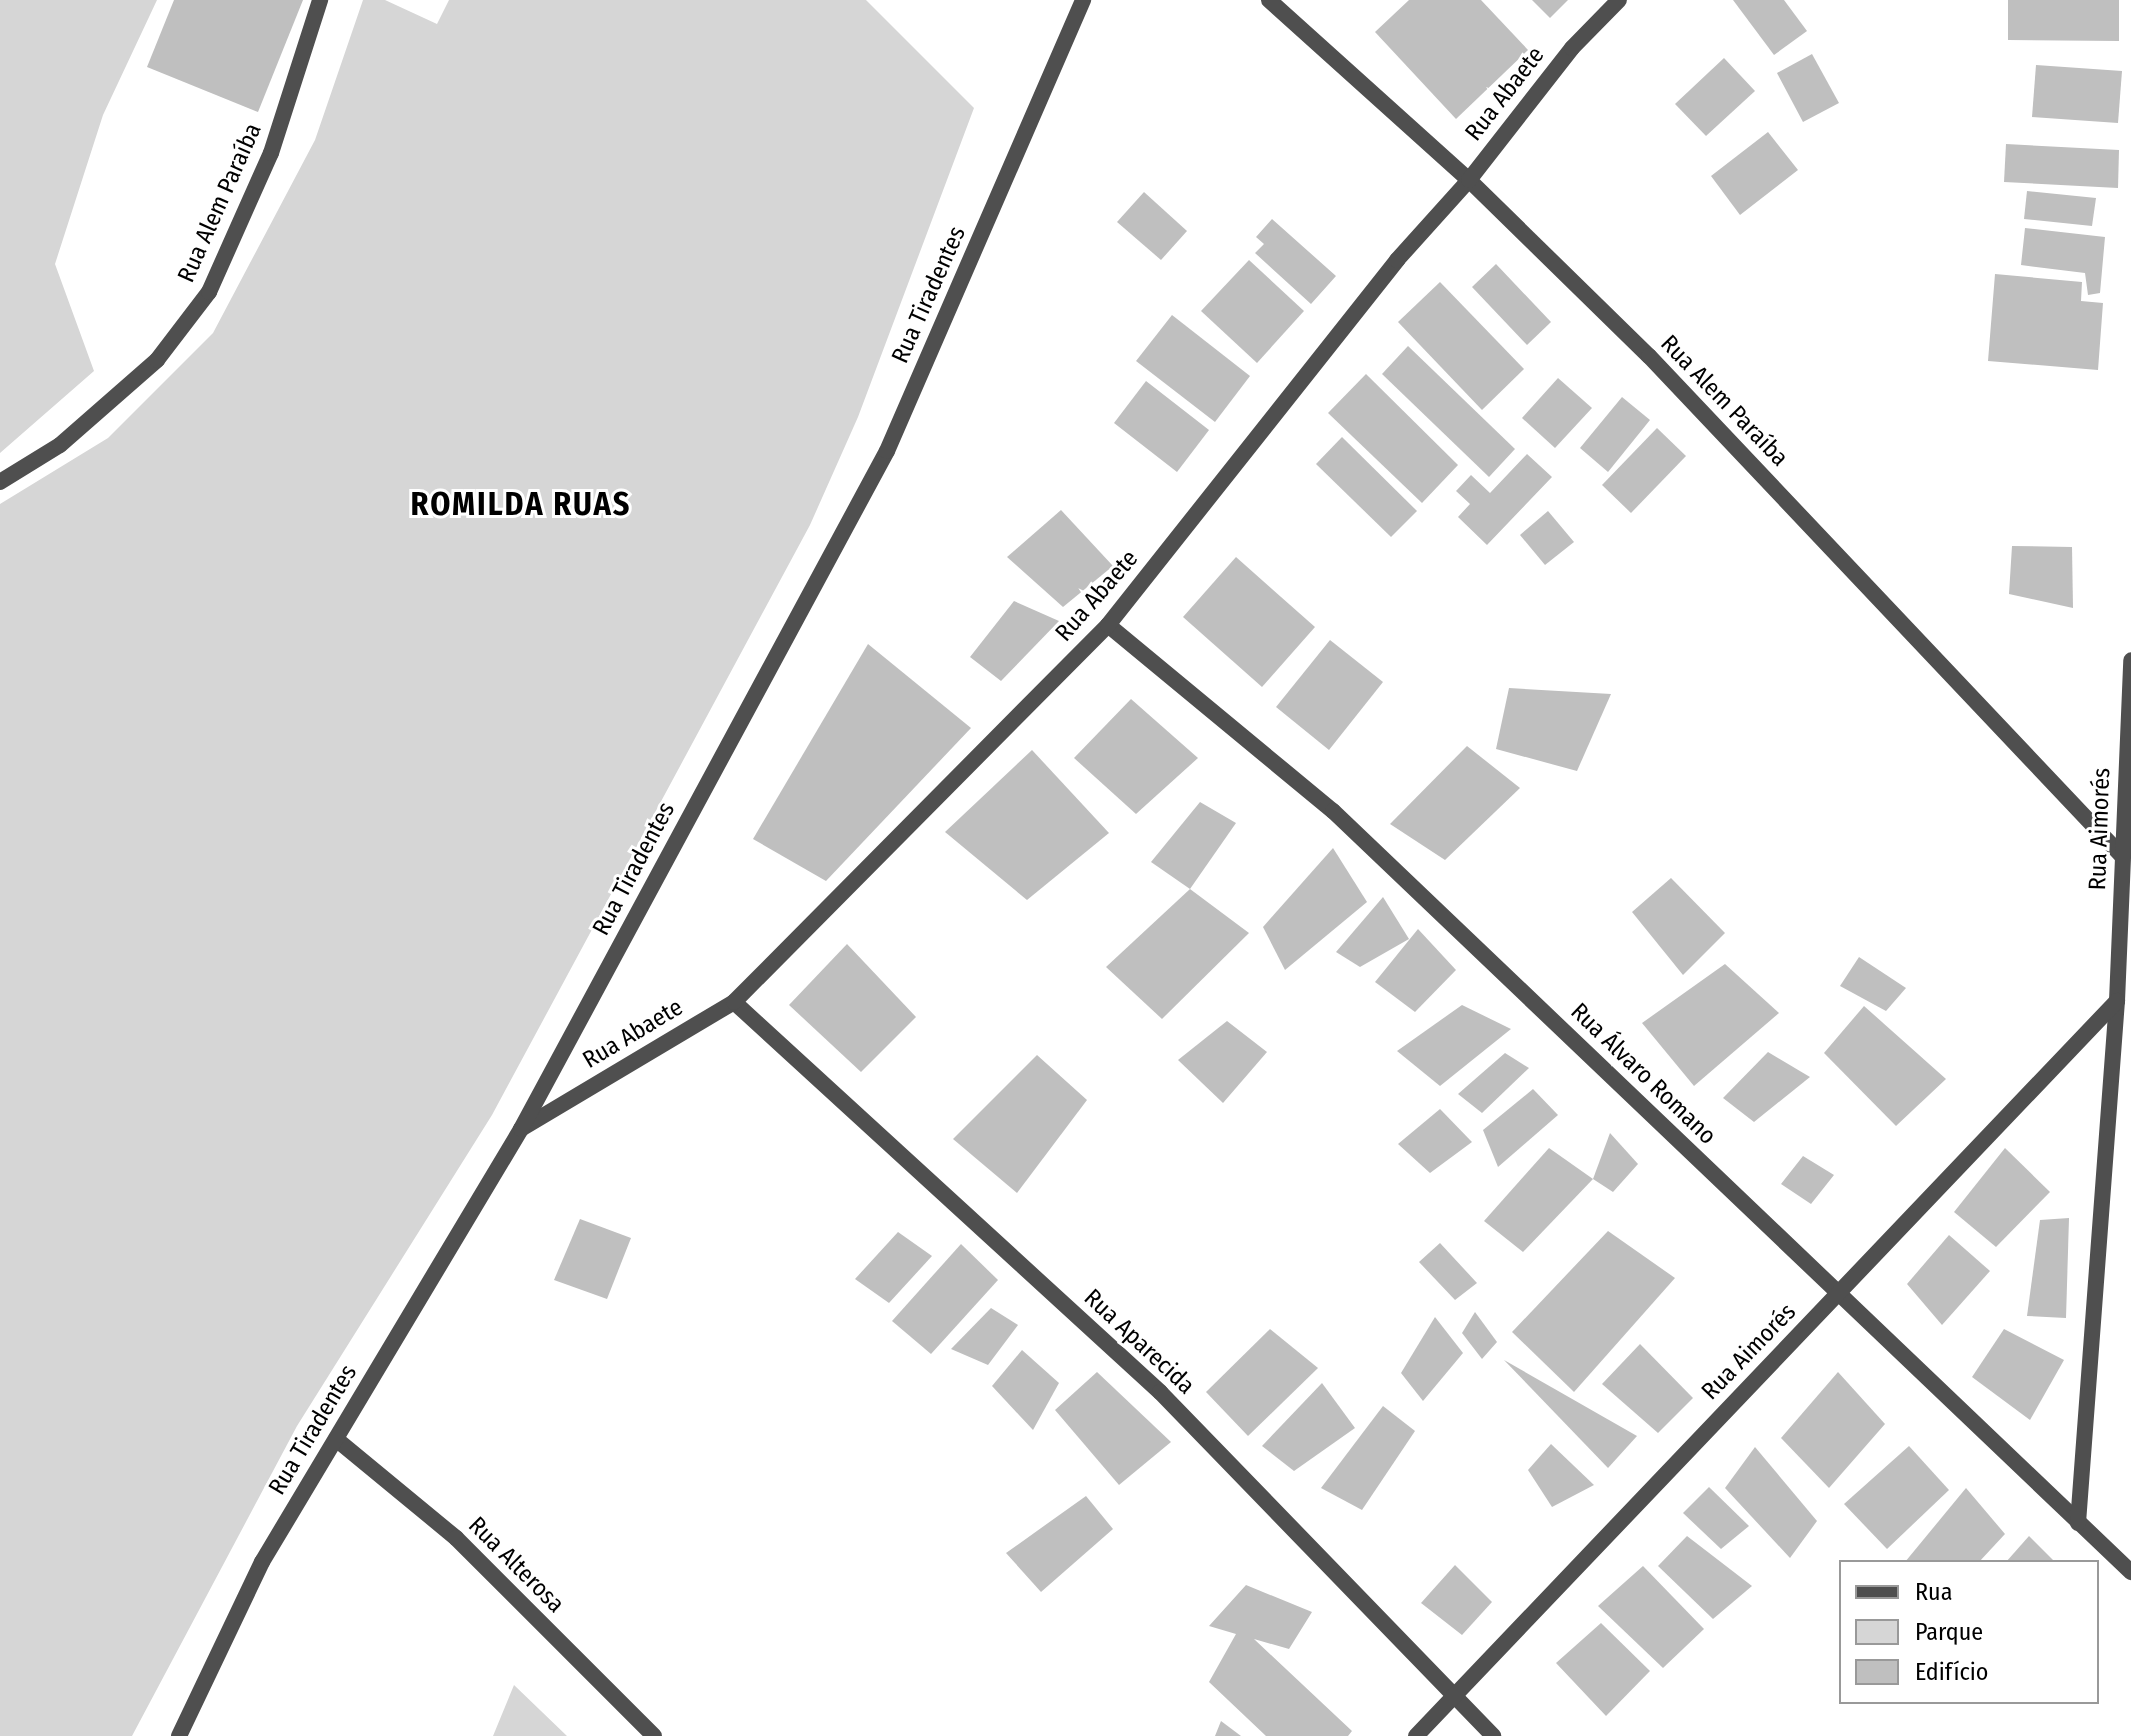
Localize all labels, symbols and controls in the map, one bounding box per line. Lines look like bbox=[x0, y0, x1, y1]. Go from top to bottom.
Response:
street label: Rua Abaete bbox=[1459, 41, 1551, 147]
street label: Rua Alem Paraíba bbox=[172, 119, 268, 287]
street label: Rua Tiradentes bbox=[886, 222, 972, 368]
street label: Rua Alem Paraíba bbox=[1654, 330, 1794, 472]
district label: ROMILDA RUAS bbox=[411, 485, 631, 523]
street label: Rua Abaete bbox=[1050, 545, 1144, 647]
street label: Rua Aimorés bbox=[2083, 767, 2117, 891]
street label: Rua Tiradentes bbox=[587, 798, 681, 940]
street label: Rua Abaete bbox=[578, 993, 688, 1075]
street label: Rua Álvaro Romano bbox=[1564, 997, 1722, 1151]
street label: Rua Aparecida bbox=[1078, 1284, 1200, 1400]
street label: Rua Aimorés bbox=[1696, 1298, 1802, 1406]
street label: Rua Tiradentes bbox=[263, 1360, 363, 1500]
street label: Rua Alterosa bbox=[462, 1511, 570, 1619]
legend bbox=[1839, 1560, 2099, 1704]
text: Rua bbox=[1915, 1578, 1952, 1606]
text: Parque bbox=[1915, 1618, 1983, 1646]
text: Edifício bbox=[1915, 1658, 1988, 1686]

